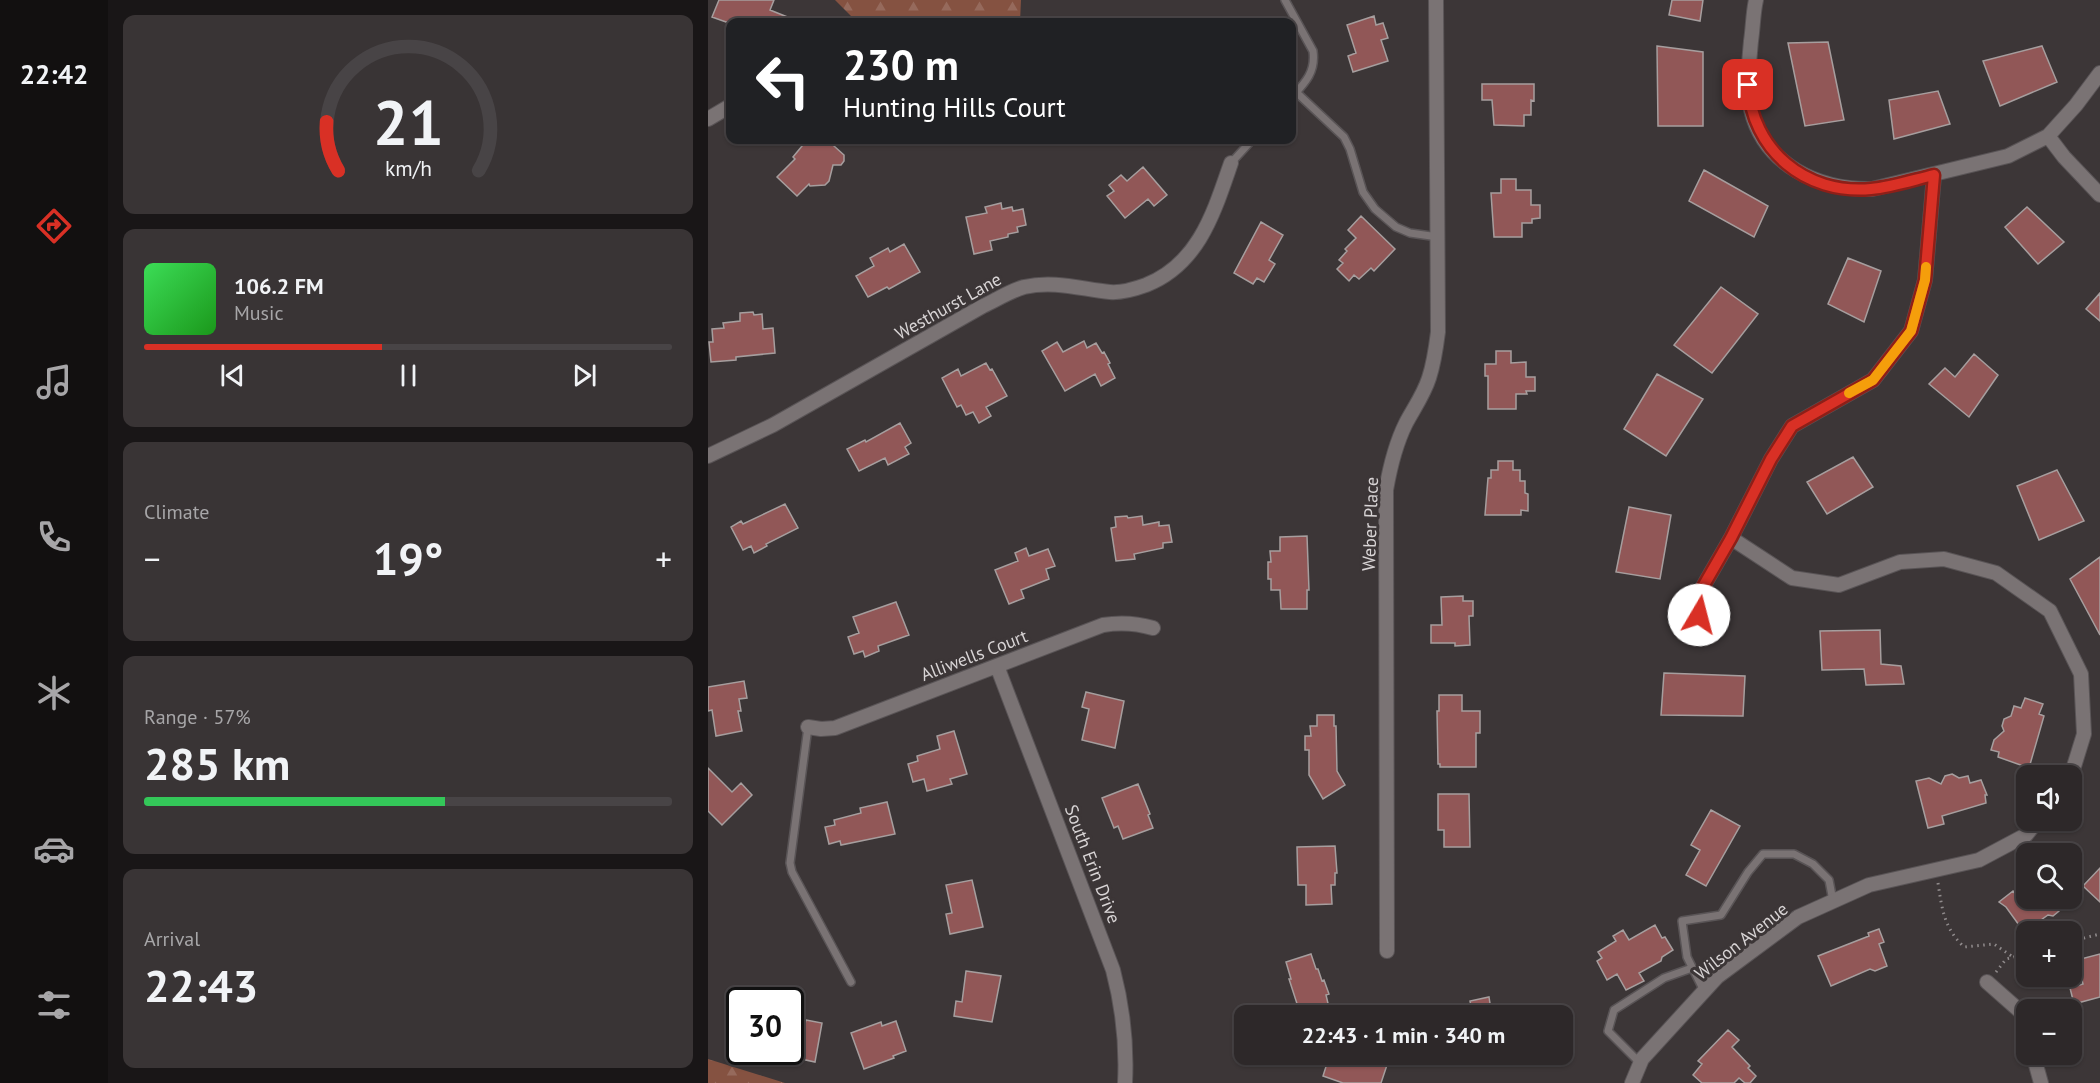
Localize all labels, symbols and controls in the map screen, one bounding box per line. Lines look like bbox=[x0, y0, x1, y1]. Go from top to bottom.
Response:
text: 230 m bbox=[843, 37, 959, 92]
icon: left bbox=[744, 42, 822, 120]
text: 22:42 bbox=[20, 57, 88, 91]
pin bbox=[1722, 59, 1773, 110]
icon: arrive bbox=[1731, 68, 1764, 101]
text: 21 bbox=[373, 81, 443, 162]
text: Hunting Hills Court bbox=[843, 90, 1066, 124]
text: km/h bbox=[384, 155, 431, 183]
icon: directions bbox=[33, 205, 75, 247]
street label: Westhurst Lane bbox=[891, 267, 1005, 345]
text: 106.2 FM bbox=[234, 272, 324, 300]
text: Music bbox=[234, 300, 283, 326]
icon: previous bbox=[216, 359, 249, 392]
icon: pause bbox=[392, 359, 425, 392]
icon: next bbox=[568, 359, 601, 392]
icon: music bbox=[33, 361, 75, 403]
street label: Weber Place bbox=[1357, 477, 1383, 571]
text: Climate bbox=[144, 499, 210, 525]
icon: phone bbox=[33, 516, 75, 558]
text: 19° bbox=[373, 529, 443, 587]
text: − bbox=[144, 537, 161, 580]
text: + bbox=[655, 537, 672, 580]
position arrow bbox=[1667, 583, 1731, 647]
street label: Alliwells Court bbox=[917, 624, 1031, 686]
icon: climate bbox=[33, 672, 75, 714]
text: Range · 57% bbox=[144, 704, 251, 730]
text: 285 km bbox=[144, 734, 290, 792]
map controls bbox=[2016, 765, 2082, 1065]
button: sound bbox=[2016, 765, 2082, 831]
street label: South Erin Drive bbox=[1060, 801, 1126, 927]
icon: car bbox=[33, 828, 75, 870]
button: search bbox=[2016, 843, 2082, 909]
street label: Wilson Avenue bbox=[1690, 897, 1792, 985]
button: + bbox=[2016, 921, 2082, 987]
text: Arrival bbox=[144, 926, 200, 952]
text: 22:43 bbox=[144, 956, 258, 1014]
icon: filters bbox=[33, 984, 75, 1026]
speed limit sign: 30 bbox=[726, 987, 804, 1065]
button: − bbox=[2016, 999, 2082, 1065]
text: 22:43 · 1 min · 340 m bbox=[1302, 1021, 1505, 1049]

